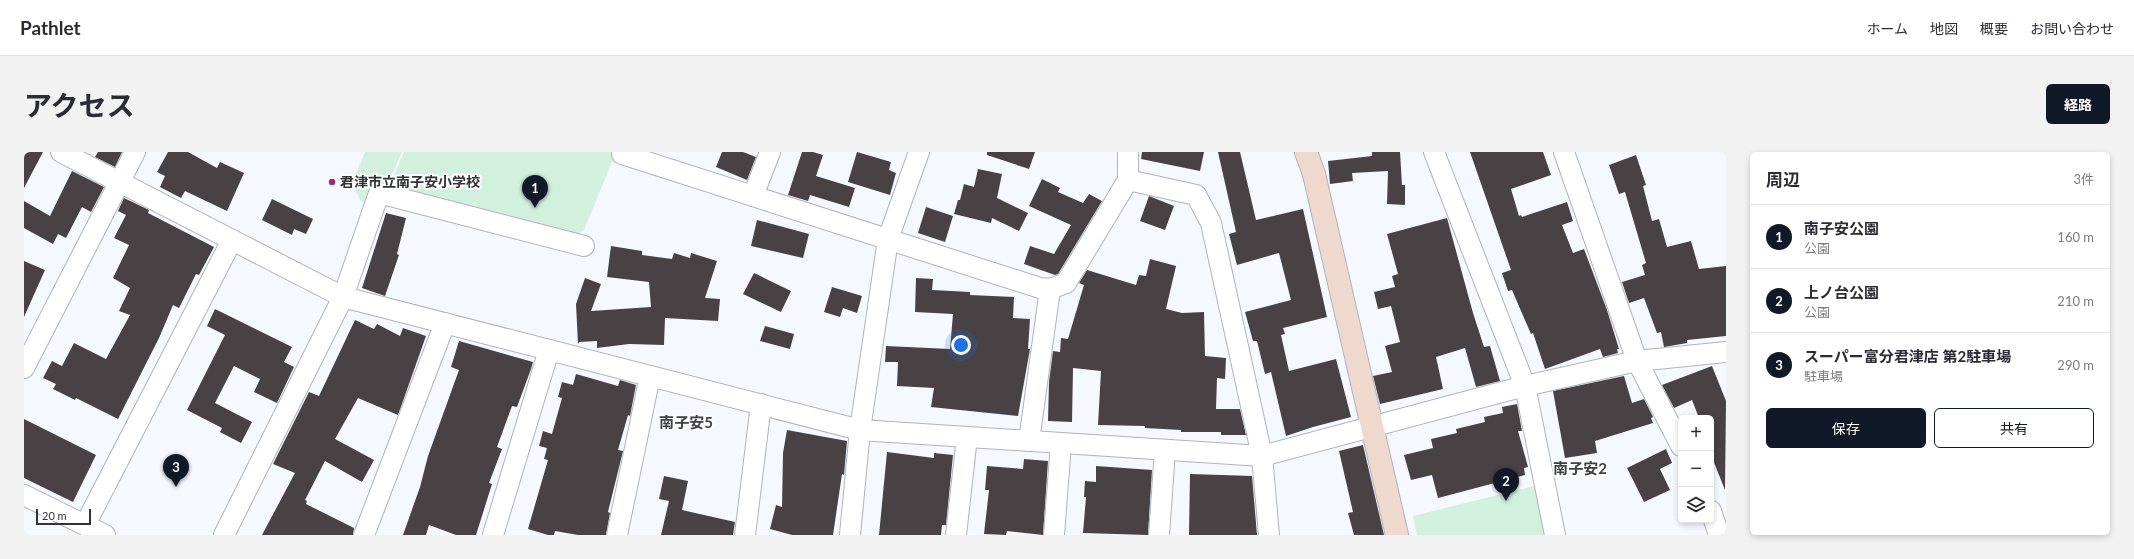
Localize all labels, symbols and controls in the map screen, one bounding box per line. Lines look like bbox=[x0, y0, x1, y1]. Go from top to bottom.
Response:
text: Pathlet bbox=[20, 16, 81, 39]
text: ホーム bbox=[1866, 20, 1908, 37]
text: 地図 bbox=[1930, 20, 1958, 37]
text: 概要 bbox=[1980, 20, 2008, 37]
text: お問い合わせ bbox=[2030, 20, 2114, 37]
button: 経路 bbox=[2046, 84, 2110, 124]
text: アクセス bbox=[24, 88, 135, 122]
text: 周辺 bbox=[1766, 169, 1800, 190]
text: 3件 bbox=[2073, 171, 2094, 187]
place label: 君津市立南子安小学校 bbox=[340, 173, 480, 190]
pin: 1 bbox=[522, 175, 548, 208]
marker: 君津市立南子安小学校 bbox=[327, 177, 337, 187]
text: 南子安公園 bbox=[1804, 219, 1879, 237]
text: 1 bbox=[1775, 229, 1783, 245]
text: 160 m bbox=[2057, 229, 2094, 245]
text: 公園 bbox=[1804, 240, 1830, 256]
text: 上ノ台公園 bbox=[1804, 283, 1879, 301]
text: 2 bbox=[1775, 293, 1783, 309]
text: 210 m bbox=[2057, 293, 2094, 309]
text: 公園 bbox=[1804, 304, 1830, 320]
your location bbox=[951, 335, 971, 355]
text: スーパー富分君津店 第2駐車場 bbox=[1804, 347, 2011, 365]
text: 3 bbox=[1775, 357, 1783, 373]
text: 290 m bbox=[2057, 357, 2094, 373]
text: 駐車場 bbox=[1804, 368, 1843, 384]
button: 保存 bbox=[1766, 408, 1926, 448]
button: 共有 bbox=[1934, 408, 2094, 448]
district label: 南子安5 bbox=[659, 413, 713, 431]
map controls bbox=[1678, 415, 1714, 523]
button: + bbox=[1678, 415, 1714, 451]
button: − bbox=[1678, 451, 1714, 487]
pin: 3 bbox=[163, 454, 189, 487]
district label: 南子安2 bbox=[1553, 459, 1607, 477]
pin: 2 bbox=[1493, 468, 1519, 501]
button: layers bbox=[1678, 487, 1714, 523]
scale bar bbox=[36, 507, 91, 526]
text: 20 m bbox=[42, 509, 67, 522]

